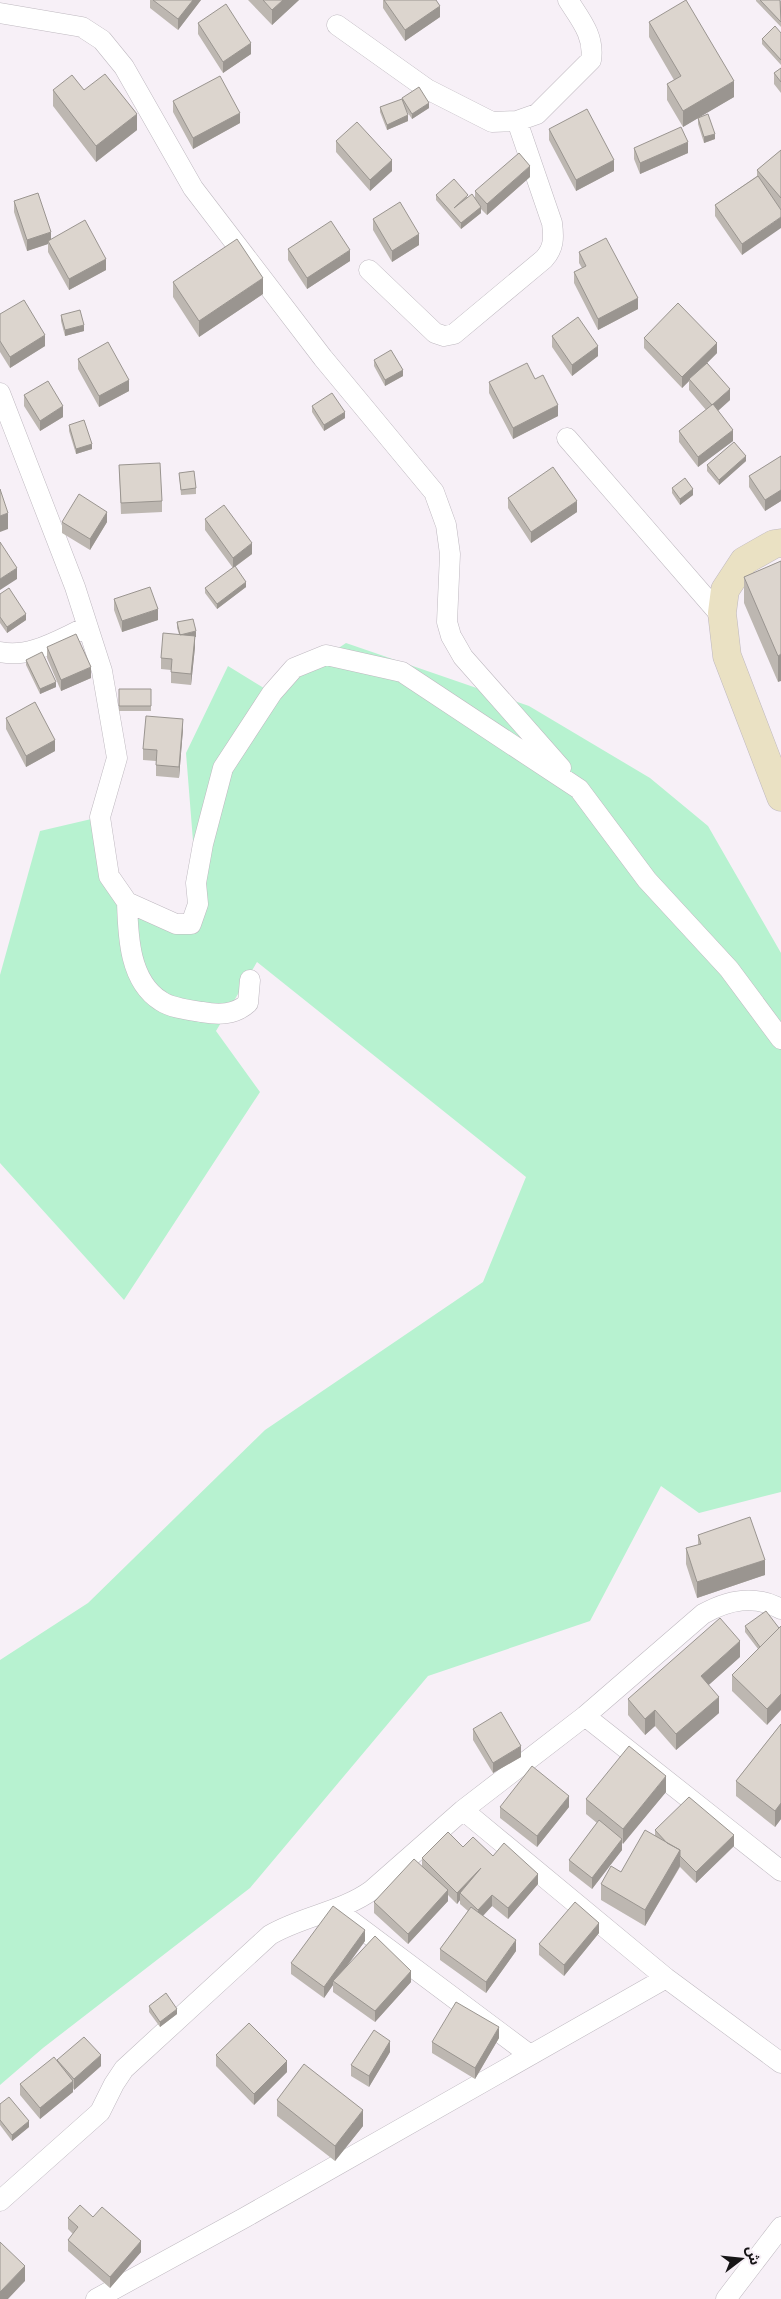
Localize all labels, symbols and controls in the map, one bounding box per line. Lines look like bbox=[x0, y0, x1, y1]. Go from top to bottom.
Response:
north arrow bbox=[716, 2234, 766, 2284]
text: ش bbox=[742, 2244, 765, 2267]

